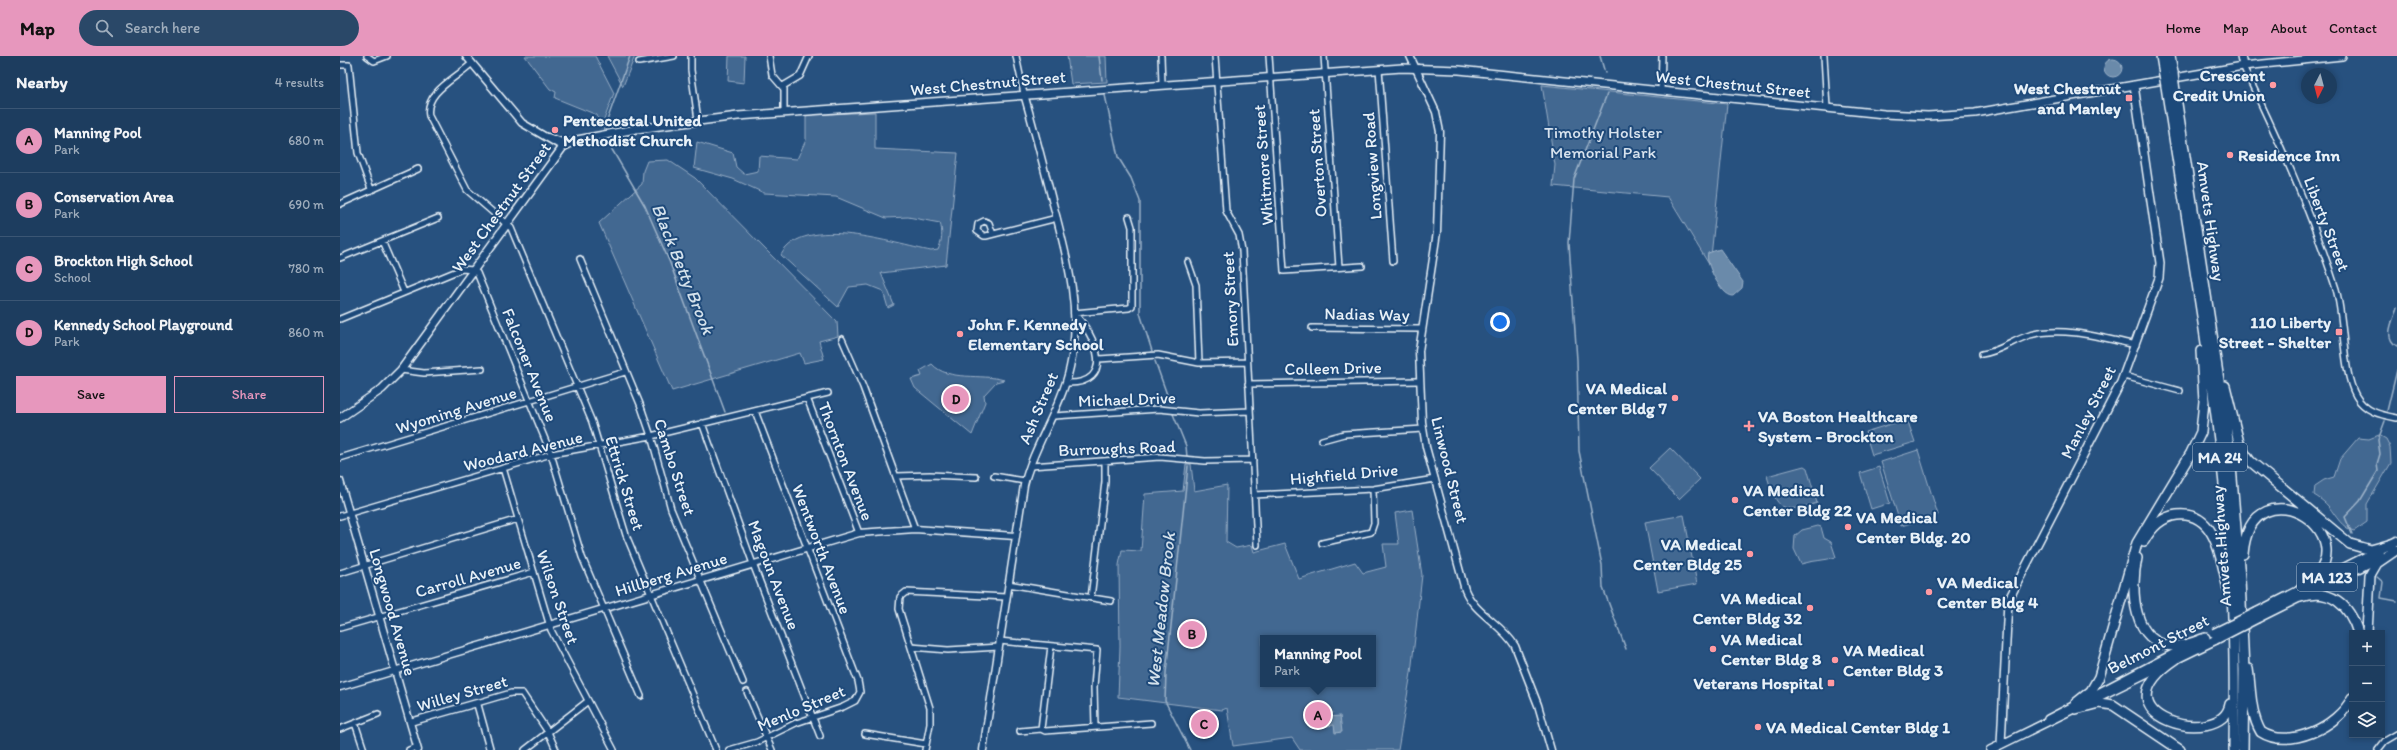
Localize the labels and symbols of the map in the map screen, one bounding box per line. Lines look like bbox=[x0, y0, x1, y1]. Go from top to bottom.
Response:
place label: Crescent Credit Union bbox=[2173, 65, 2266, 105]
street label: West Chestnut Street bbox=[909, 66, 1067, 100]
street label: West Chestnut Street bbox=[1654, 66, 1812, 102]
north arrow bbox=[2301, 68, 2337, 104]
place label: West Chestnut and Manley bbox=[2014, 78, 2122, 119]
marker: Crescent Credit Union bbox=[2268, 80, 2278, 90]
marker: West Chestnut and Manley bbox=[2124, 93, 2134, 103]
street label: Whitmore Street bbox=[1249, 104, 1277, 226]
street label: Overton Street bbox=[1303, 108, 1331, 218]
place label: Pentecostal United Methodist Church bbox=[563, 110, 702, 150]
street label: Longview Road bbox=[1358, 112, 1386, 220]
park label: Timothy Holster Memorial Park bbox=[1544, 122, 1662, 162]
marker: Pentecostal United Methodist Church bbox=[550, 125, 560, 135]
street label: West Chestnut Street bbox=[447, 138, 555, 276]
place label: Residence Inn bbox=[2238, 145, 2340, 165]
marker: Residence Inn bbox=[2225, 150, 2235, 160]
street label: Amvets Highway bbox=[2193, 160, 2229, 282]
street label: Liberty Street bbox=[2300, 174, 2354, 274]
water label: Black Betty Brook bbox=[647, 200, 720, 339]
street label: Emory Street bbox=[1218, 251, 1242, 347]
street label: Nadias Way bbox=[1324, 303, 1410, 325]
street label: Falconer Avenue bbox=[498, 305, 562, 425]
your location bbox=[1490, 312, 1510, 332]
place label: 110 Liberty Street - Shelter bbox=[2219, 312, 2332, 352]
place label: John F. Kennedy Elementary School bbox=[967, 314, 1104, 355]
marker: 110 Liberty Street - Shelter bbox=[2334, 327, 2344, 337]
marker: John F. Kennedy Elementary School bbox=[955, 329, 965, 339]
street label: Colleen Drive bbox=[1284, 357, 1382, 379]
street label: Manley Street bbox=[2056, 362, 2120, 462]
street label: Ash Street bbox=[1014, 368, 1062, 447]
place label: VA Medical Center Bldg 7 bbox=[1567, 378, 1668, 419]
street label: Wyoming Avenue bbox=[393, 382, 519, 438]
pin: D bbox=[943, 384, 969, 414]
street label: Michael Drive bbox=[1078, 387, 1176, 411]
marker: VA Medical Center Bldg 7 bbox=[1670, 393, 1680, 403]
street label: Thornton Avenue bbox=[814, 399, 878, 523]
place label: VA Boston Healthcare System - Brockton bbox=[1758, 406, 1918, 447]
street label: Linwood Street bbox=[1427, 415, 1473, 525]
street label: Cambo Street bbox=[650, 416, 700, 519]
marker: VA Boston Healthcare System - Brockton bbox=[1743, 420, 1755, 432]
street label: Woodard Avenue bbox=[461, 427, 585, 475]
street label: Ettrick Street bbox=[601, 433, 649, 533]
street label: Burroughs Road bbox=[1058, 436, 1177, 460]
road number: MA 24 bbox=[2193, 443, 2247, 471]
street label: Highfield Drive bbox=[1289, 459, 1399, 489]
place label: VA Medical Center Bldg 22 bbox=[1743, 480, 1852, 521]
street label: Wentworth Avenue bbox=[788, 481, 856, 617]
street label: Amvets Highway bbox=[2207, 485, 2235, 607]
marker: VA Medical Center Bldg 22 bbox=[1730, 495, 1740, 505]
place label: VA Medical Center Bldg. 20 bbox=[1856, 507, 1971, 548]
street label: Magoun Avenue bbox=[744, 517, 804, 633]
marker: VA Medical Center Bldg. 20 bbox=[1843, 522, 1853, 532]
water label: West Meadow Brook bbox=[1142, 530, 1180, 689]
place label: VA Medical Center Bldg 25 bbox=[1633, 534, 1742, 575]
street label: Longwood Avenue bbox=[365, 546, 421, 678]
street label: Wilson Street bbox=[533, 547, 583, 647]
street label: Hillberg Avenue bbox=[613, 547, 729, 601]
marker: VA Medical Center Bldg 25 bbox=[1745, 549, 1755, 559]
street label: Carroll Avenue bbox=[413, 552, 523, 602]
road number: MA 123 bbox=[2297, 563, 2357, 591]
place label: VA Medical Center Bldg 4 bbox=[1937, 572, 2039, 613]
marker: VA Medical Center Bldg 4 bbox=[1924, 587, 1934, 597]
place label: VA Medical Center Bldg 32 bbox=[1693, 588, 1802, 629]
marker: VA Medical Center Bldg 32 bbox=[1805, 603, 1815, 613]
street label: Belmont Street bbox=[2104, 610, 2212, 678]
pin: B bbox=[1179, 619, 1205, 649]
place label: VA Medical Center Bldg 8 bbox=[1721, 629, 1822, 670]
place label: VA Medical Center Bldg 3 bbox=[1843, 640, 1943, 681]
marker: VA Medical Center Bldg 8 bbox=[1708, 644, 1718, 654]
marker: VA Medical Center Bldg 3 bbox=[1830, 655, 1840, 665]
street label: Willey Street bbox=[414, 671, 510, 715]
place label: Veterans Hospital bbox=[1693, 673, 1823, 694]
marker: Veterans Hospital bbox=[1826, 678, 1836, 688]
street label: Menlo Street bbox=[754, 680, 849, 736]
pin: A bbox=[1305, 700, 1331, 730]
pin: C bbox=[1191, 709, 1217, 739]
place label: VA Medical Center Bldg 1 bbox=[1766, 717, 1950, 738]
marker: VA Medical Center Bldg 1 bbox=[1753, 722, 1763, 732]

